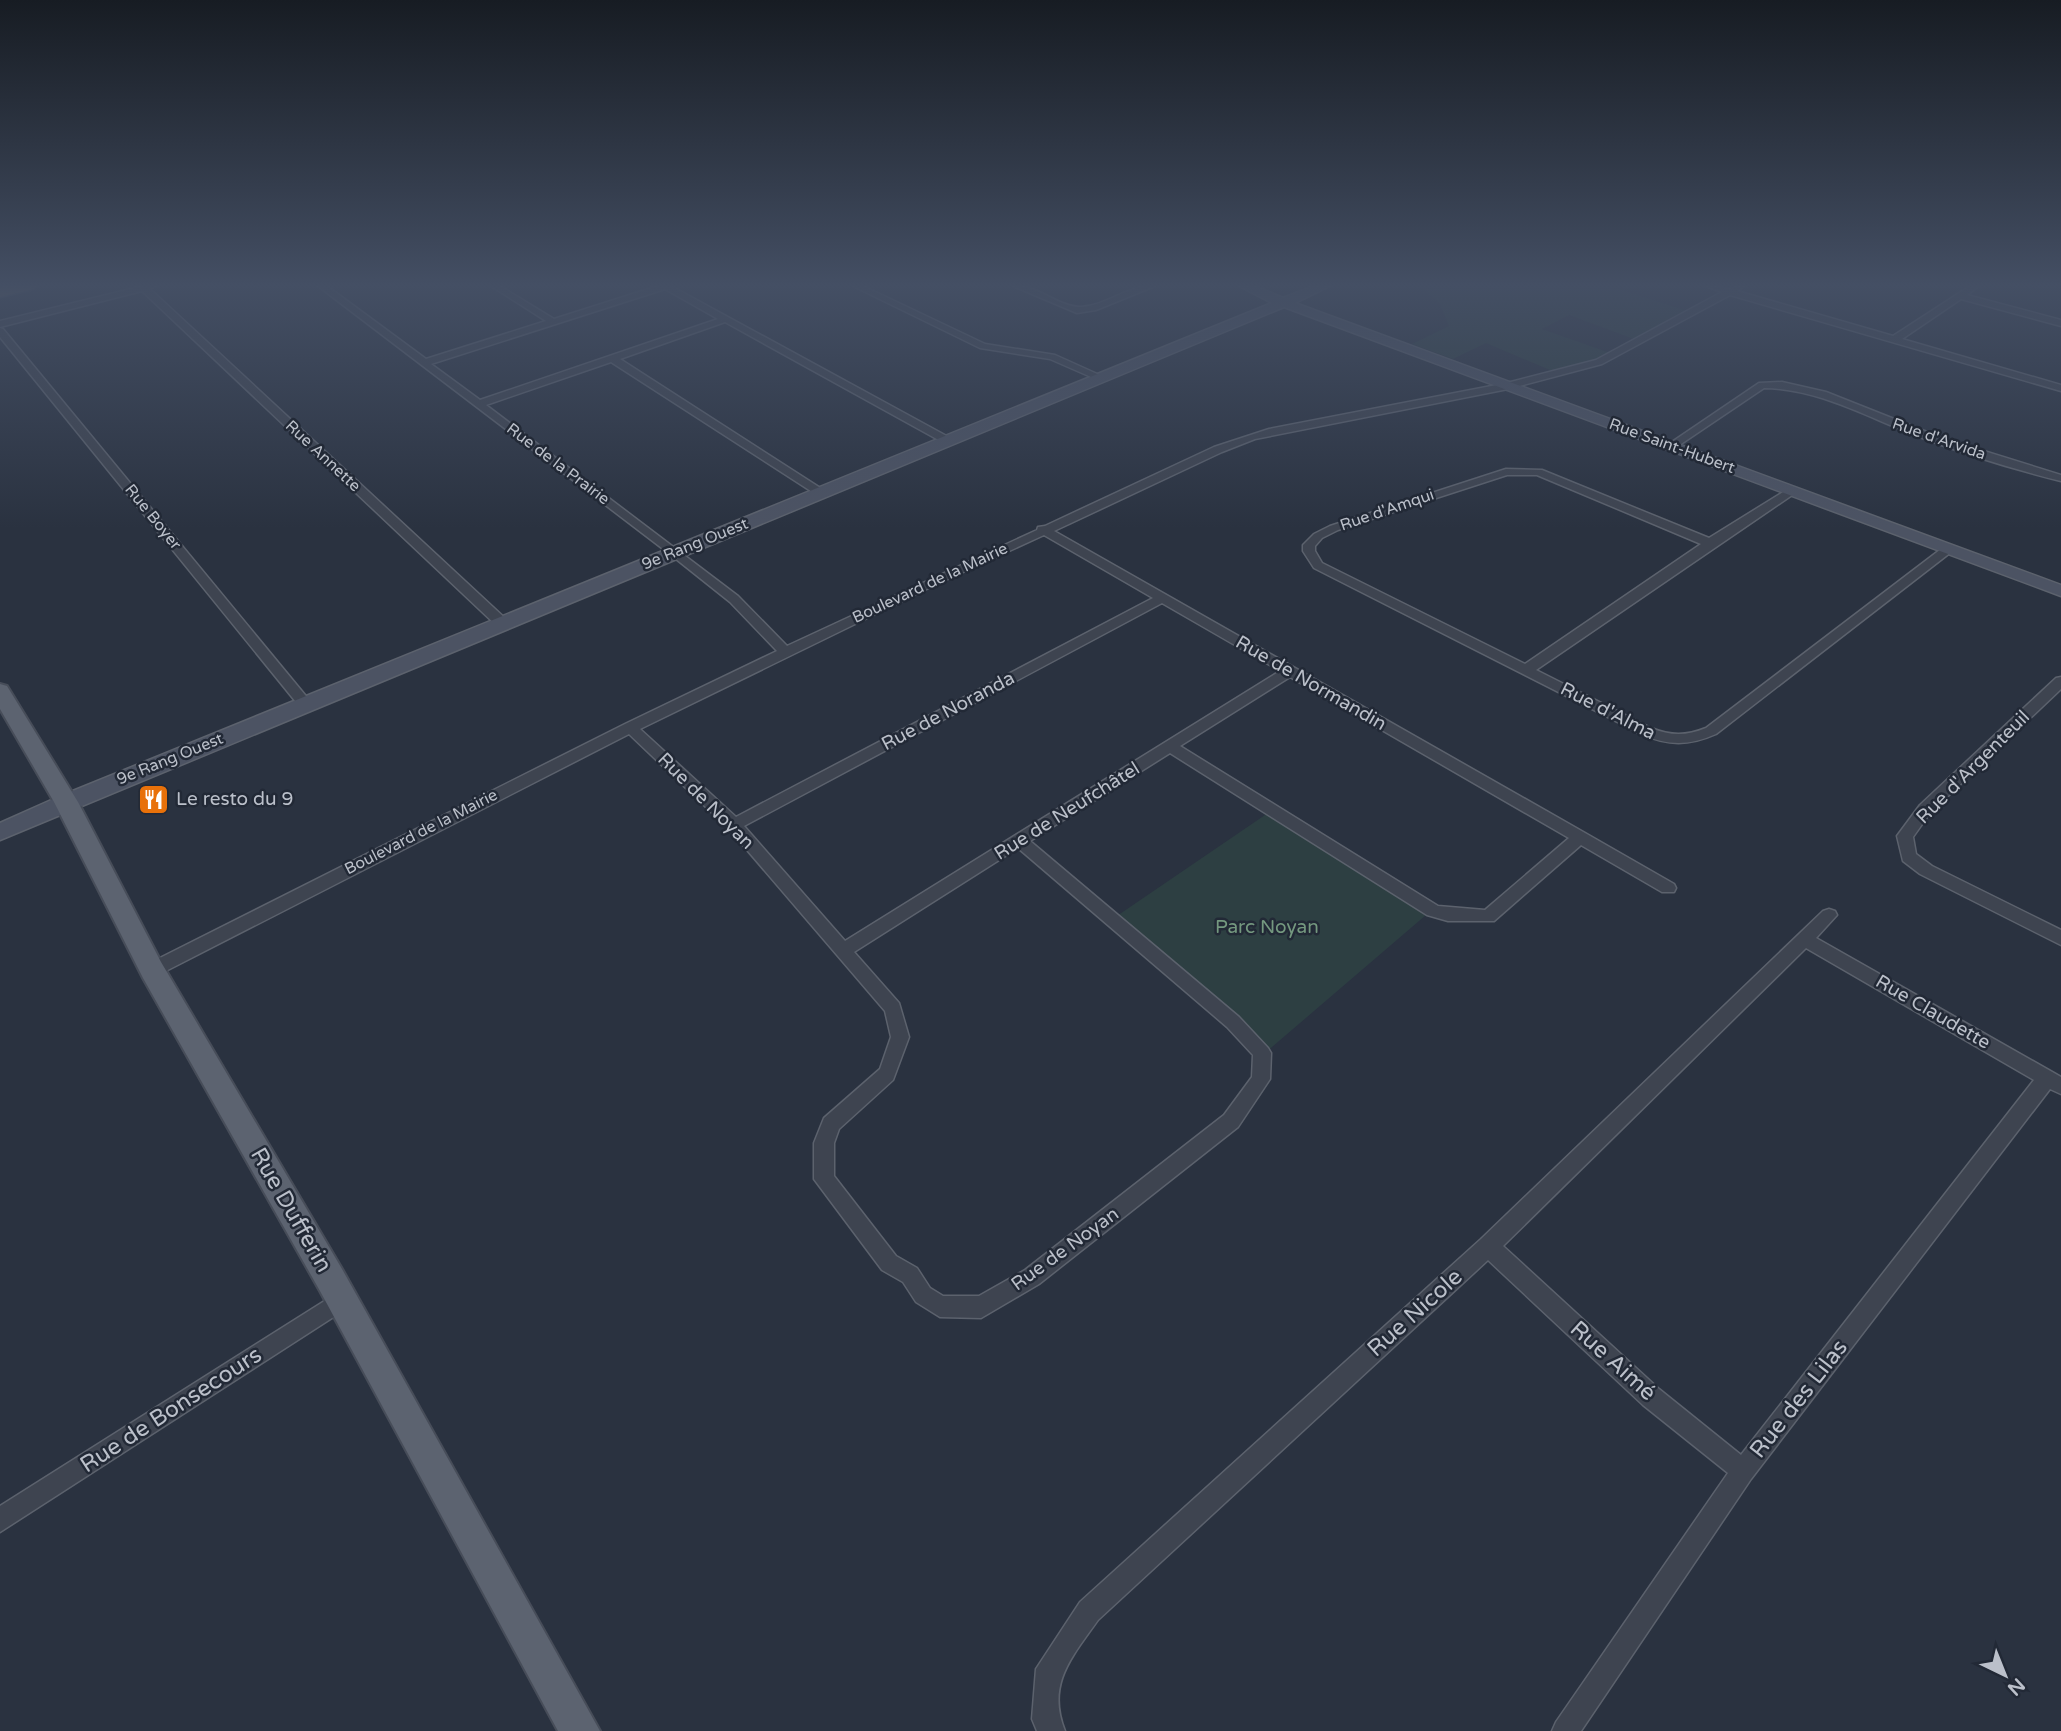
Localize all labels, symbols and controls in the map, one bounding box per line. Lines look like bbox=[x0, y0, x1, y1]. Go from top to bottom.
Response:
street label: Rue Saint-Hubert bbox=[1606, 414, 1738, 478]
street label: Rue d'Arvida bbox=[1890, 414, 1988, 464]
street label: Rue Annette bbox=[281, 416, 365, 496]
street label: Rue de la Prairie bbox=[503, 419, 613, 509]
street label: Rue Boyer bbox=[120, 480, 186, 555]
street label: Rue d'Amqui bbox=[1337, 485, 1437, 535]
street label: 9e Rang Ouest bbox=[639, 514, 751, 574]
street label: Boulevard de la Mairie bbox=[849, 538, 1011, 628]
street label: Rue de Normandin bbox=[1232, 631, 1390, 735]
street label: Rue de Noranda bbox=[878, 667, 1018, 755]
street label: Rue d'Alma bbox=[1557, 678, 1659, 744]
street label: Rue d'Argenteuil bbox=[1912, 706, 2034, 828]
street label: 9e Rang Ouest bbox=[114, 729, 226, 789]
street label: Rue de Noyan bbox=[653, 748, 759, 854]
street label: Rue de Neufchâtel bbox=[990, 757, 1144, 865]
restaurant icon: Le resto du 9 bbox=[136, 782, 170, 816]
street label: Boulevard de la Mairie bbox=[341, 785, 501, 879]
place label: Le resto du 9 bbox=[176, 788, 293, 810]
park label: Parc Noyan bbox=[1215, 916, 1319, 938]
street label: Rue Claudette bbox=[1872, 970, 1994, 1054]
street label: Rue Dufferin bbox=[244, 1143, 338, 1277]
street label: Rue de Noyan bbox=[1007, 1203, 1123, 1295]
street label: Rue Nicole bbox=[1362, 1263, 1468, 1363]
street label: Rue Aimé bbox=[1564, 1315, 1662, 1407]
street label: Rue des Lilas bbox=[1744, 1334, 1854, 1464]
street label: Rue de Bonsecours bbox=[75, 1341, 267, 1479]
north arrow bbox=[1970, 1640, 2040, 1710]
text: N bbox=[2003, 1673, 2029, 1700]

